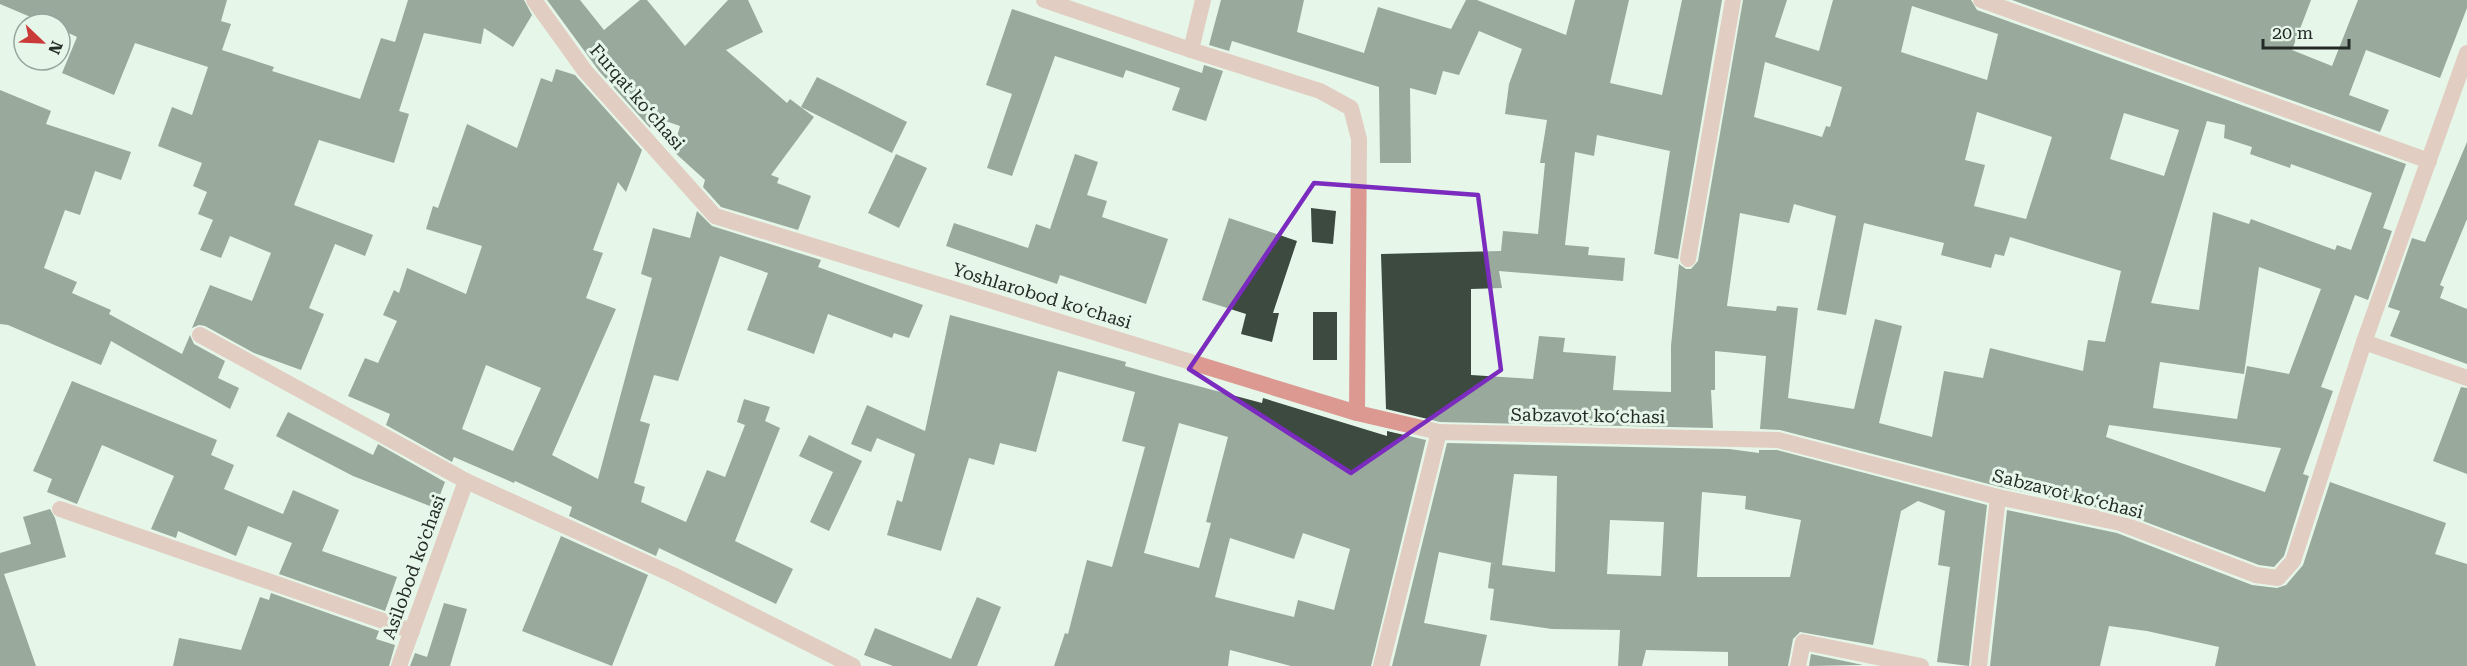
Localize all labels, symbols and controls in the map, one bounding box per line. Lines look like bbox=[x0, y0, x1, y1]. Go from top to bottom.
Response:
north arrow bbox=[12, 12, 72, 72]
scale bar bbox=[2263, 12, 2348, 50]
text: 20 m bbox=[2272, 22, 2313, 43]
text: N bbox=[44, 38, 67, 57]
street label: Furqat koʻchasi bbox=[586, 40, 689, 154]
street label: Yoshlarobod koʻchasi bbox=[950, 258, 1134, 333]
street label: Sabzavot koʻchasi bbox=[1510, 404, 1666, 427]
street label: Sabzavot koʻchasi bbox=[1991, 465, 2146, 522]
street label: Asilobod ko'chasi bbox=[378, 491, 450, 642]

